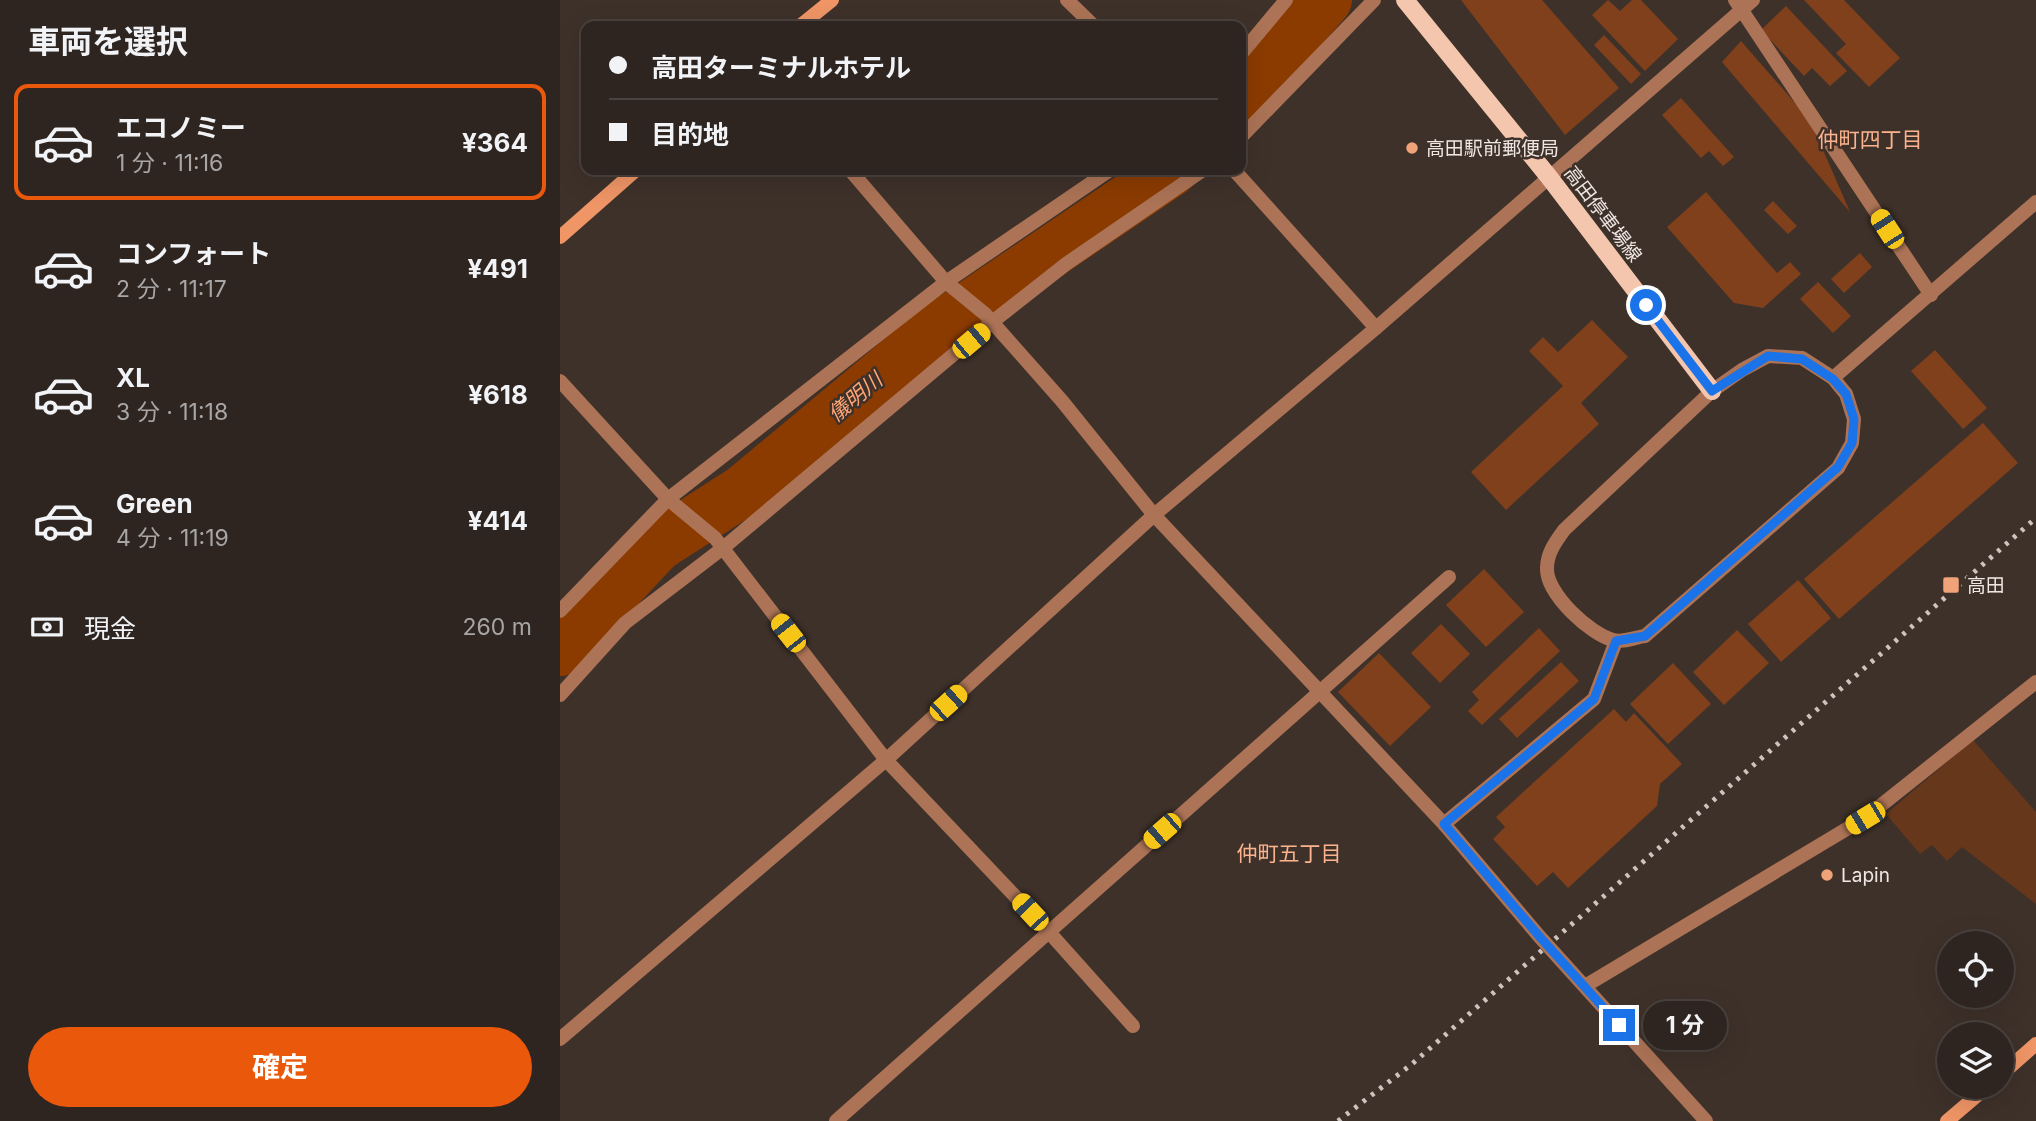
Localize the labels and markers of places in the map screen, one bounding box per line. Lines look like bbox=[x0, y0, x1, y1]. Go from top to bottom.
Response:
place label: 高田駅前郵便局 bbox=[1426, 137, 1559, 160]
marker: 高田駅前郵便局 bbox=[1404, 140, 1420, 156]
place label: 高田 bbox=[1967, 574, 2005, 597]
marker: 高田 bbox=[1941, 575, 1961, 595]
place label: Lapin bbox=[1841, 864, 1890, 887]
marker: Lapin bbox=[1819, 867, 1835, 883]

